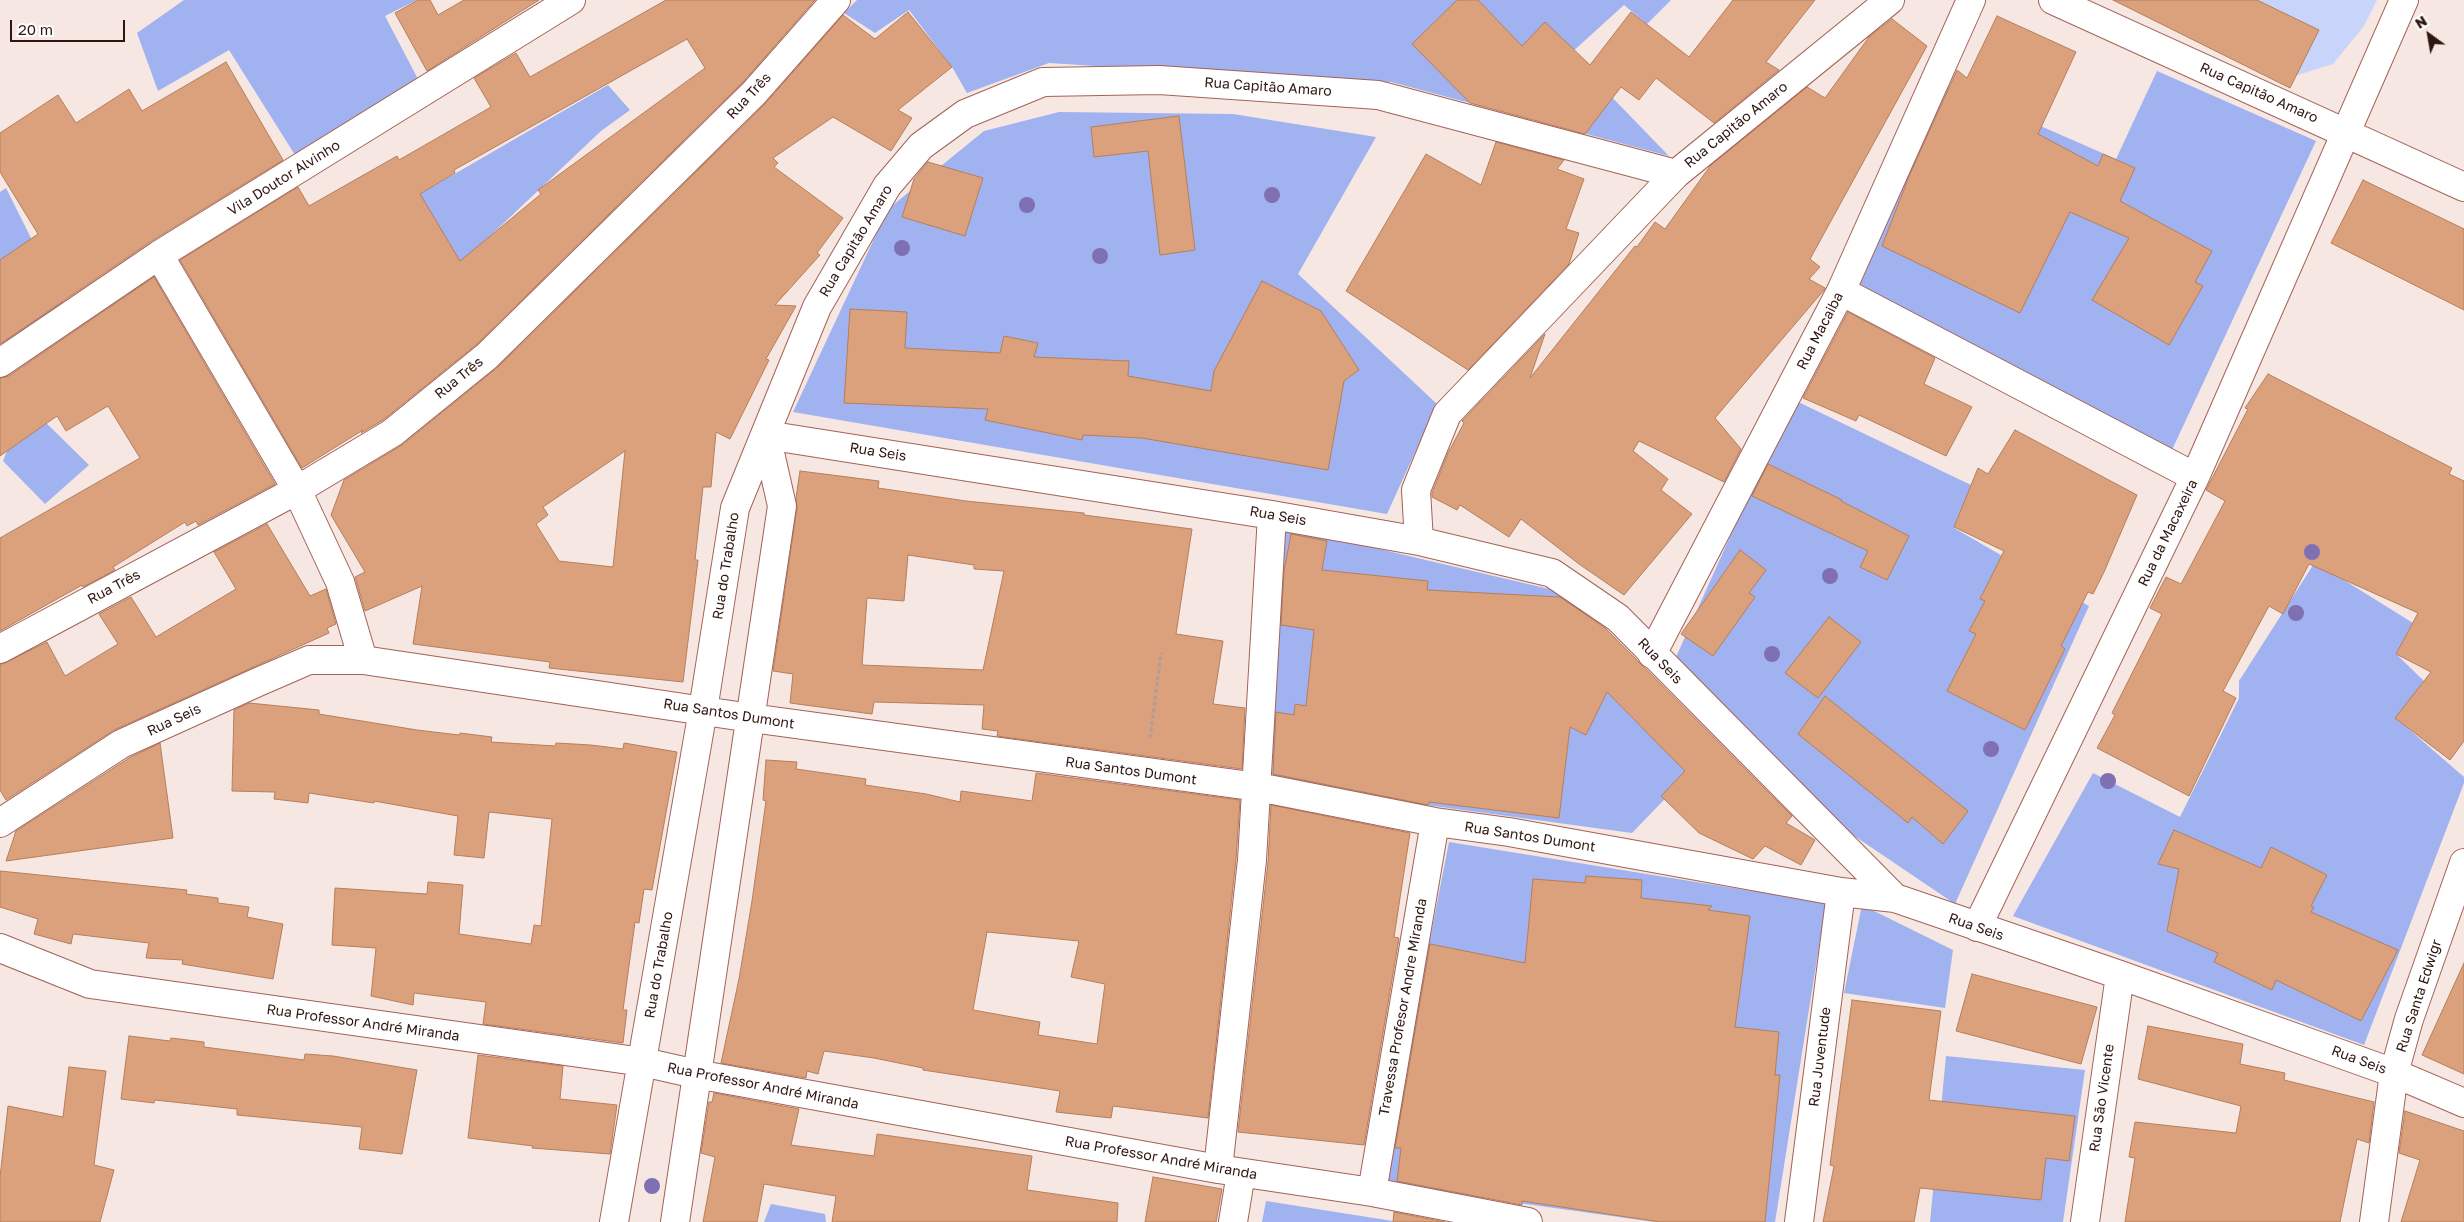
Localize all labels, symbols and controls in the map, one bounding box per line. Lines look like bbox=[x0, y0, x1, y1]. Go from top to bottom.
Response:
scale bar bbox=[12, 10, 128, 42]
north arrow bbox=[2404, 10, 2454, 60]
text: N bbox=[2412, 12, 2430, 32]
text: 20 m bbox=[18, 20, 53, 38]
street label: Rua Capitão Amaro bbox=[2197, 59, 2321, 127]
street label: Rua Três bbox=[723, 69, 775, 123]
street label: Rua Capitão Amaro bbox=[1204, 74, 1332, 100]
street label: Rua Capitão Amaro bbox=[1681, 78, 1791, 172]
street label: Vila Doutor Alvinho bbox=[225, 137, 343, 219]
street label: Rua Capitão Amaro bbox=[816, 182, 896, 300]
street label: Rua Macaiba bbox=[1793, 289, 1847, 373]
street label: Rua Três bbox=[431, 353, 487, 403]
street label: Rua Seis bbox=[848, 439, 908, 465]
street label: Rua da Macaxeira bbox=[2135, 477, 2201, 589]
street label: Rua Seis bbox=[1248, 503, 1308, 529]
street label: Rua do Trabalho bbox=[709, 511, 743, 621]
street label: Rua Três bbox=[85, 566, 143, 608]
street label: Rua Seis bbox=[1634, 635, 1686, 687]
street label: Rua Santos Dumont bbox=[662, 695, 796, 733]
street label: Rua Seis bbox=[144, 700, 204, 740]
street label: Rua Santos Dumont bbox=[1064, 753, 1198, 789]
street label: Rua Santos Dumont bbox=[1463, 818, 1597, 856]
street label: Travessa Profesor Andre Miranda bbox=[1376, 897, 1430, 1117]
street label: Rua do Trabalho bbox=[641, 910, 677, 1020]
street label: Rua Seis bbox=[1946, 910, 2006, 944]
street label: Rua Santa Edwigr bbox=[2393, 937, 2445, 1055]
street label: Rua Professor André Miranda bbox=[265, 1001, 461, 1045]
street label: Rua Juventude bbox=[1806, 1006, 1834, 1108]
street label: Rua Seis bbox=[2329, 1042, 2389, 1078]
street label: Rua São Vicente bbox=[2086, 1043, 2118, 1153]
street label: Rua Professor André Miranda bbox=[666, 1059, 860, 1113]
street label: Rua Professor André Miranda bbox=[1064, 1133, 1258, 1183]

